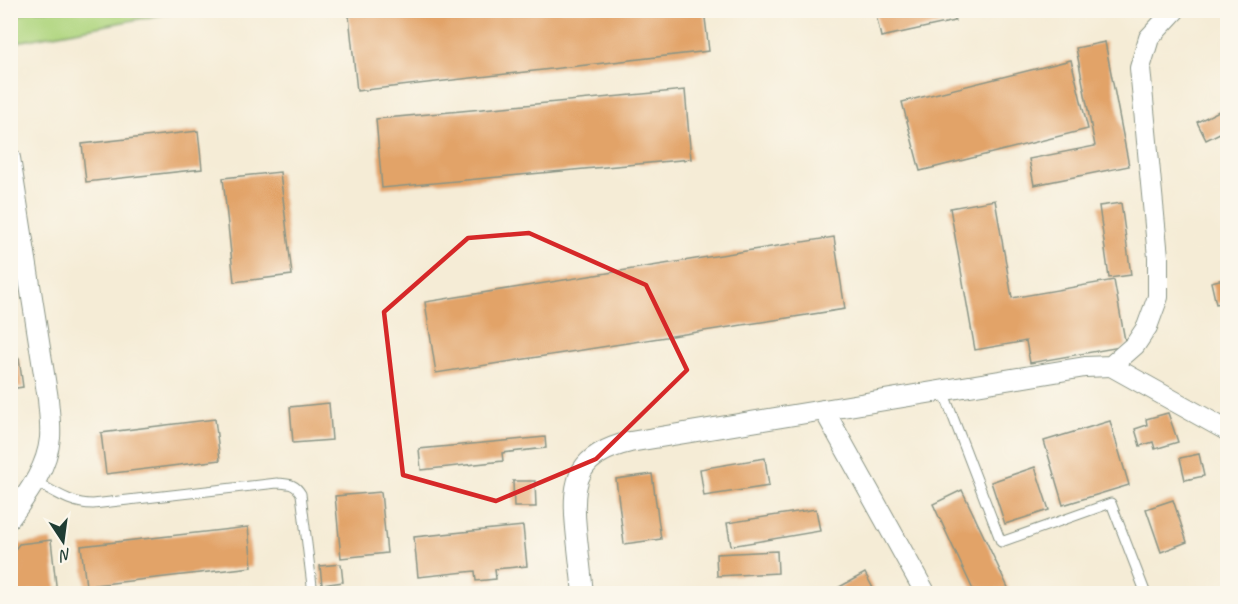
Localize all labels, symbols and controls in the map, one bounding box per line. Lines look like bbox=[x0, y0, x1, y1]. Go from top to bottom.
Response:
north arrow bbox=[33, 511, 93, 571]
text: N bbox=[56, 544, 73, 566]

